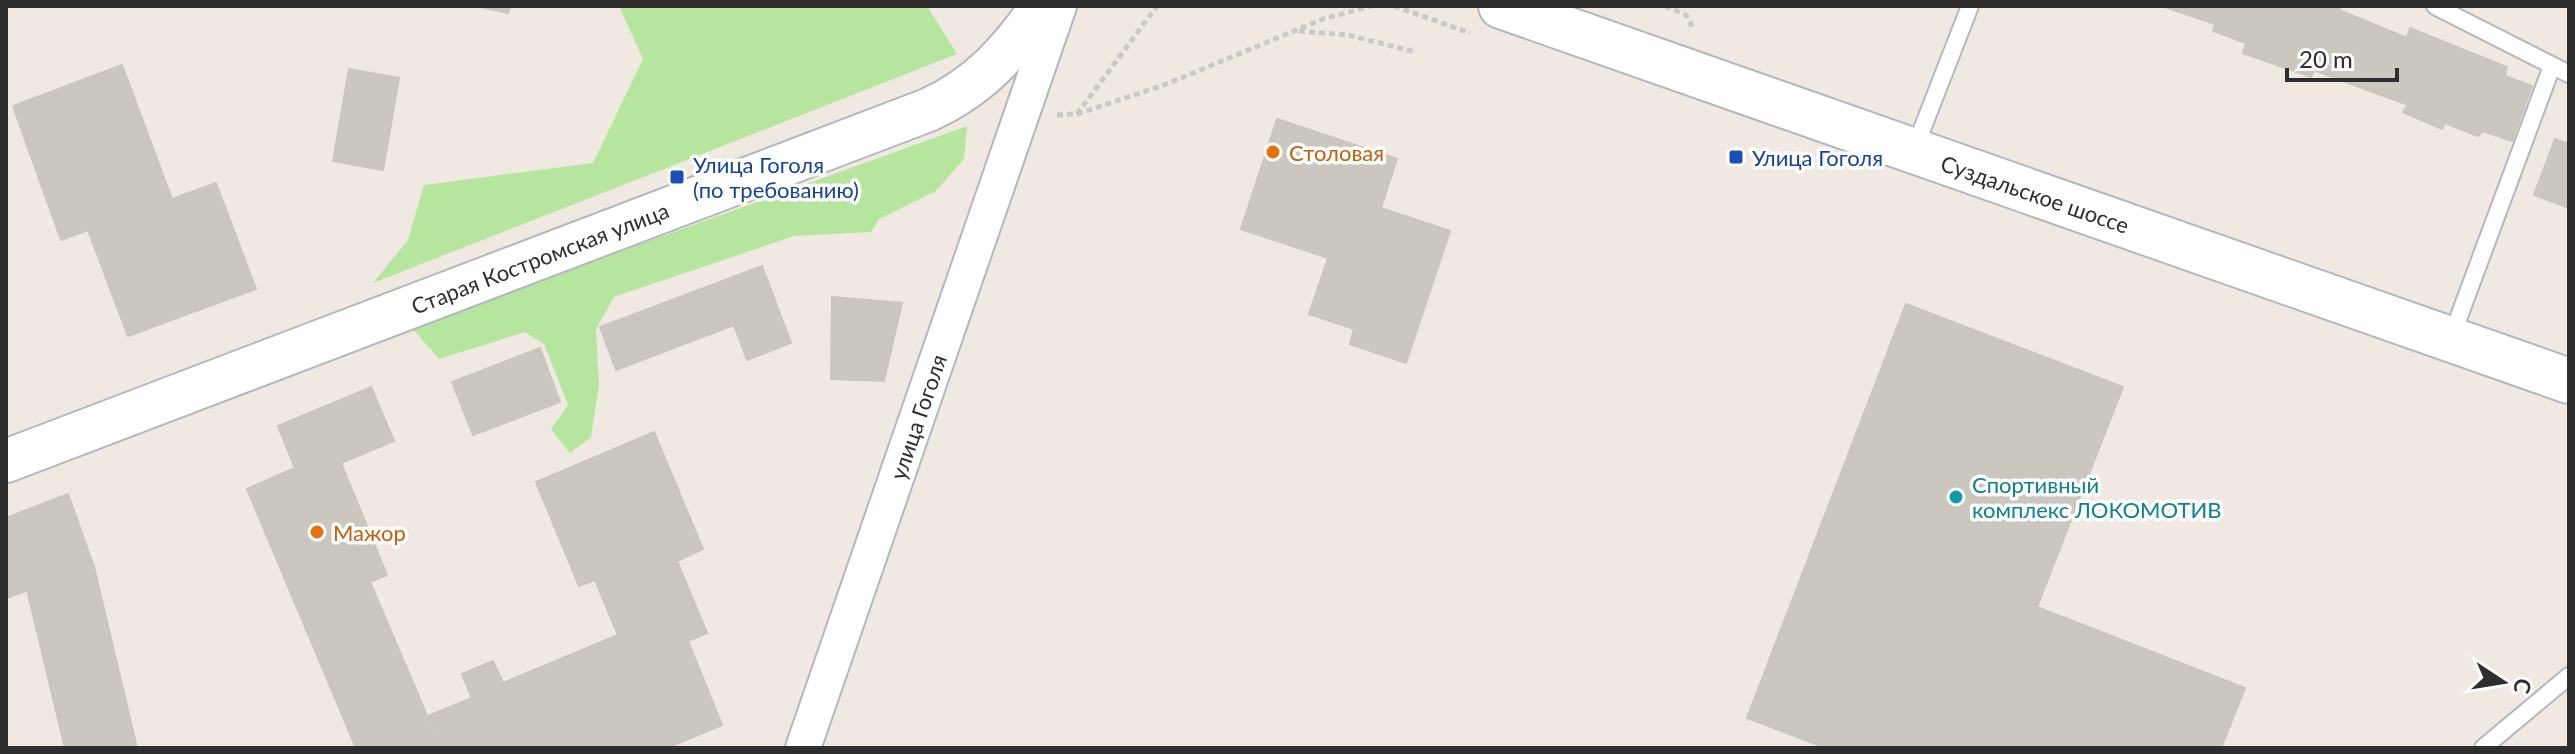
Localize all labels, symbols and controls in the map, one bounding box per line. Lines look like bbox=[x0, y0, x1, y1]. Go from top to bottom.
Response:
scale bar bbox=[2287, 32, 2397, 82]
text: 20 m bbox=[2299, 44, 2353, 73]
place label: Столовая bbox=[1289, 139, 1384, 166]
marker: Столовая bbox=[1264, 143, 1282, 161]
place label: Улица Гоголя bbox=[1752, 144, 1883, 171]
marker: Улица Гоголя bbox=[1727, 148, 1745, 166]
street label: Суздальское шоссе bbox=[1937, 149, 2133, 239]
place label: Улица Гоголя (по требованию) bbox=[693, 151, 859, 203]
marker: Улица Гоголя (по требованию) bbox=[668, 168, 686, 186]
street label: Старая Костромская улица bbox=[407, 196, 673, 320]
street label: улица Гоголя bbox=[884, 351, 952, 483]
place label: Спортивный комплекс ЛОКОМОТИВ bbox=[1972, 471, 2221, 523]
marker: Спортивный комплекс ЛОКОМОТИВ bbox=[1947, 488, 1965, 506]
place label: Мажор bbox=[333, 519, 406, 546]
marker: Мажор bbox=[308, 523, 326, 541]
north arrow bbox=[2463, 642, 2543, 722]
text: С bbox=[2508, 676, 2538, 697]

